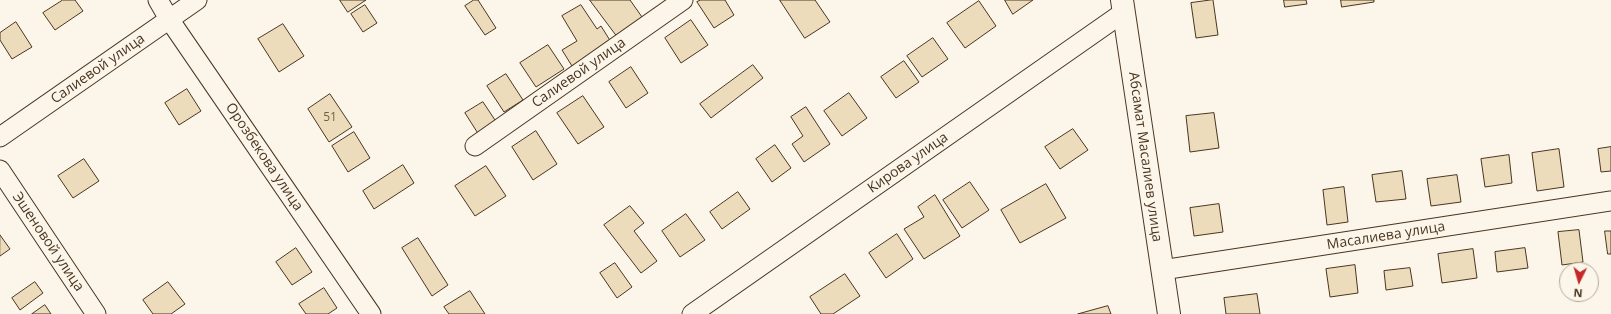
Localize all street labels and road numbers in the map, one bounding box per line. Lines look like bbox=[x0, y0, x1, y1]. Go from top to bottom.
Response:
street label: Салиевой улица bbox=[48, 30, 148, 108]
street label: Салиевой улица bbox=[529, 34, 629, 112]
street label: Абсамат Масалиев улица bbox=[1125, 71, 1165, 243]
street label: Орозбекова улица bbox=[222, 100, 306, 214]
street label: Кирова улица bbox=[865, 129, 951, 197]
street label: Эшеновой улица bbox=[9, 189, 87, 295]
street label: Масалиева улица bbox=[1326, 218, 1446, 254]

